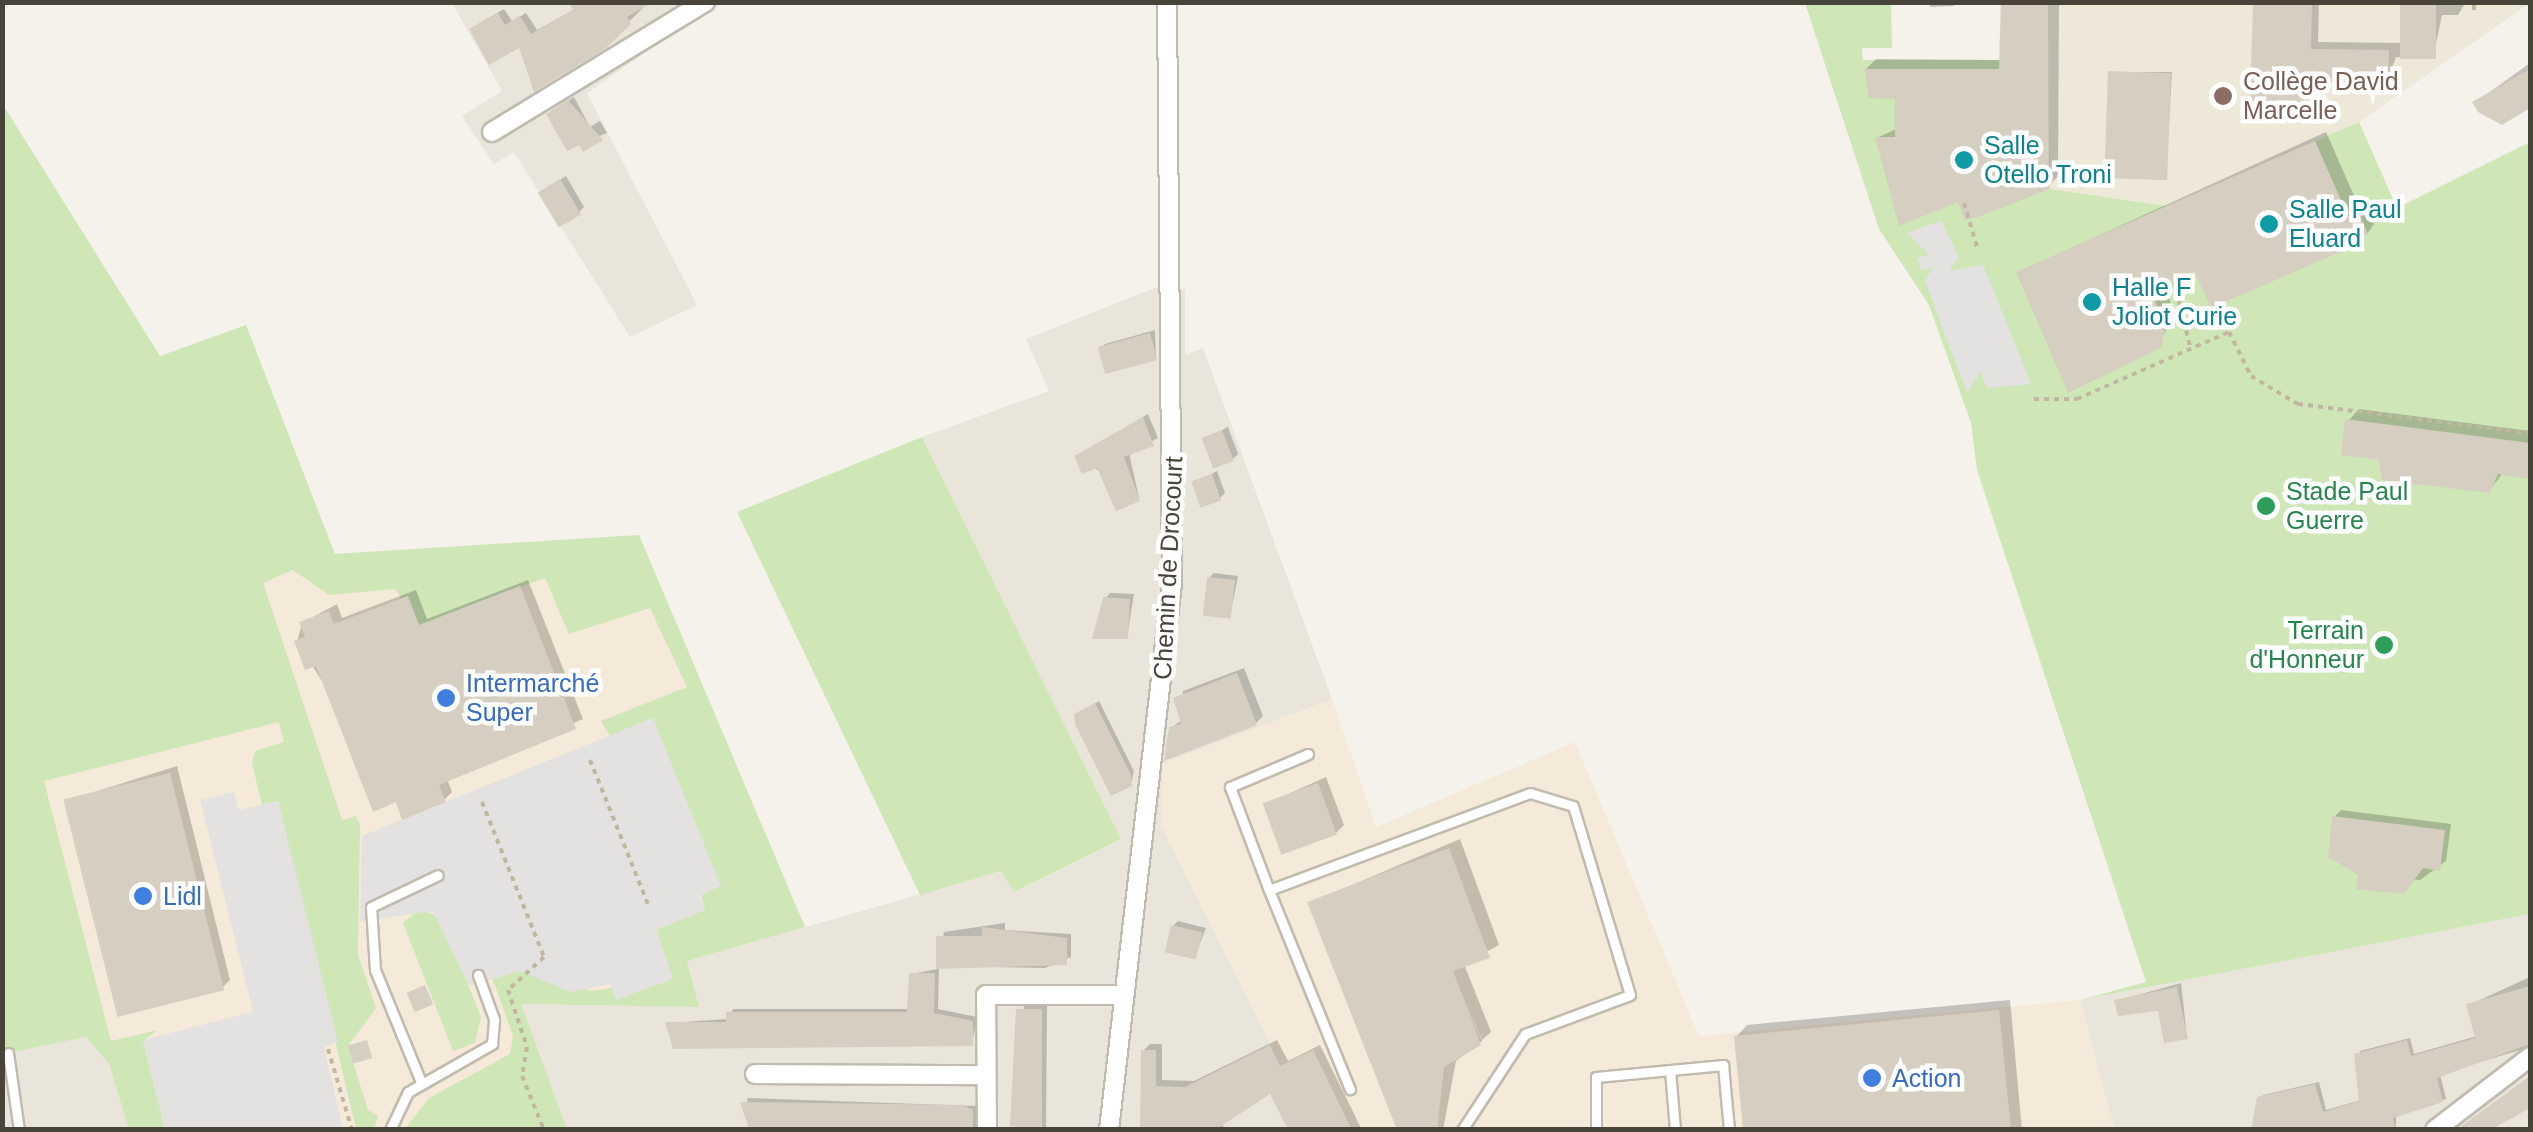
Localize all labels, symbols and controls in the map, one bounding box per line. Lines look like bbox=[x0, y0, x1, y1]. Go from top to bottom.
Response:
place label: Collège David Marcelle bbox=[2243, 67, 2399, 126]
marker: Collège David Marcelle bbox=[2212, 85, 2234, 107]
place label: Salle Otello Troni bbox=[1984, 131, 2112, 190]
marker: Salle Otello Troni bbox=[1953, 149, 1975, 171]
place label: Salle Paul Eluard bbox=[2289, 195, 2402, 254]
marker: Salle Paul Eluard bbox=[2258, 213, 2280, 235]
place label: Halle F Joliot Curie bbox=[2112, 273, 2237, 332]
marker: Halle F Joliot Curie bbox=[2081, 291, 2103, 313]
street label: Chemin de Drocourt bbox=[1147, 456, 1189, 680]
place label: Stade Paul Guerre bbox=[2286, 477, 2408, 536]
marker: Stade Paul Guerre bbox=[2255, 495, 2277, 517]
place label: Terrain d'Honneur bbox=[2249, 616, 2364, 675]
marker: Terrain d'Honneur bbox=[2373, 634, 2395, 656]
place label: Intermarché Super bbox=[466, 669, 599, 728]
marker: Intermarché Super bbox=[435, 687, 457, 709]
place label: Lidl bbox=[163, 881, 202, 911]
marker: Lidl bbox=[132, 885, 154, 907]
place label: Action bbox=[1892, 1063, 1961, 1093]
marker: Action bbox=[1861, 1067, 1883, 1089]

